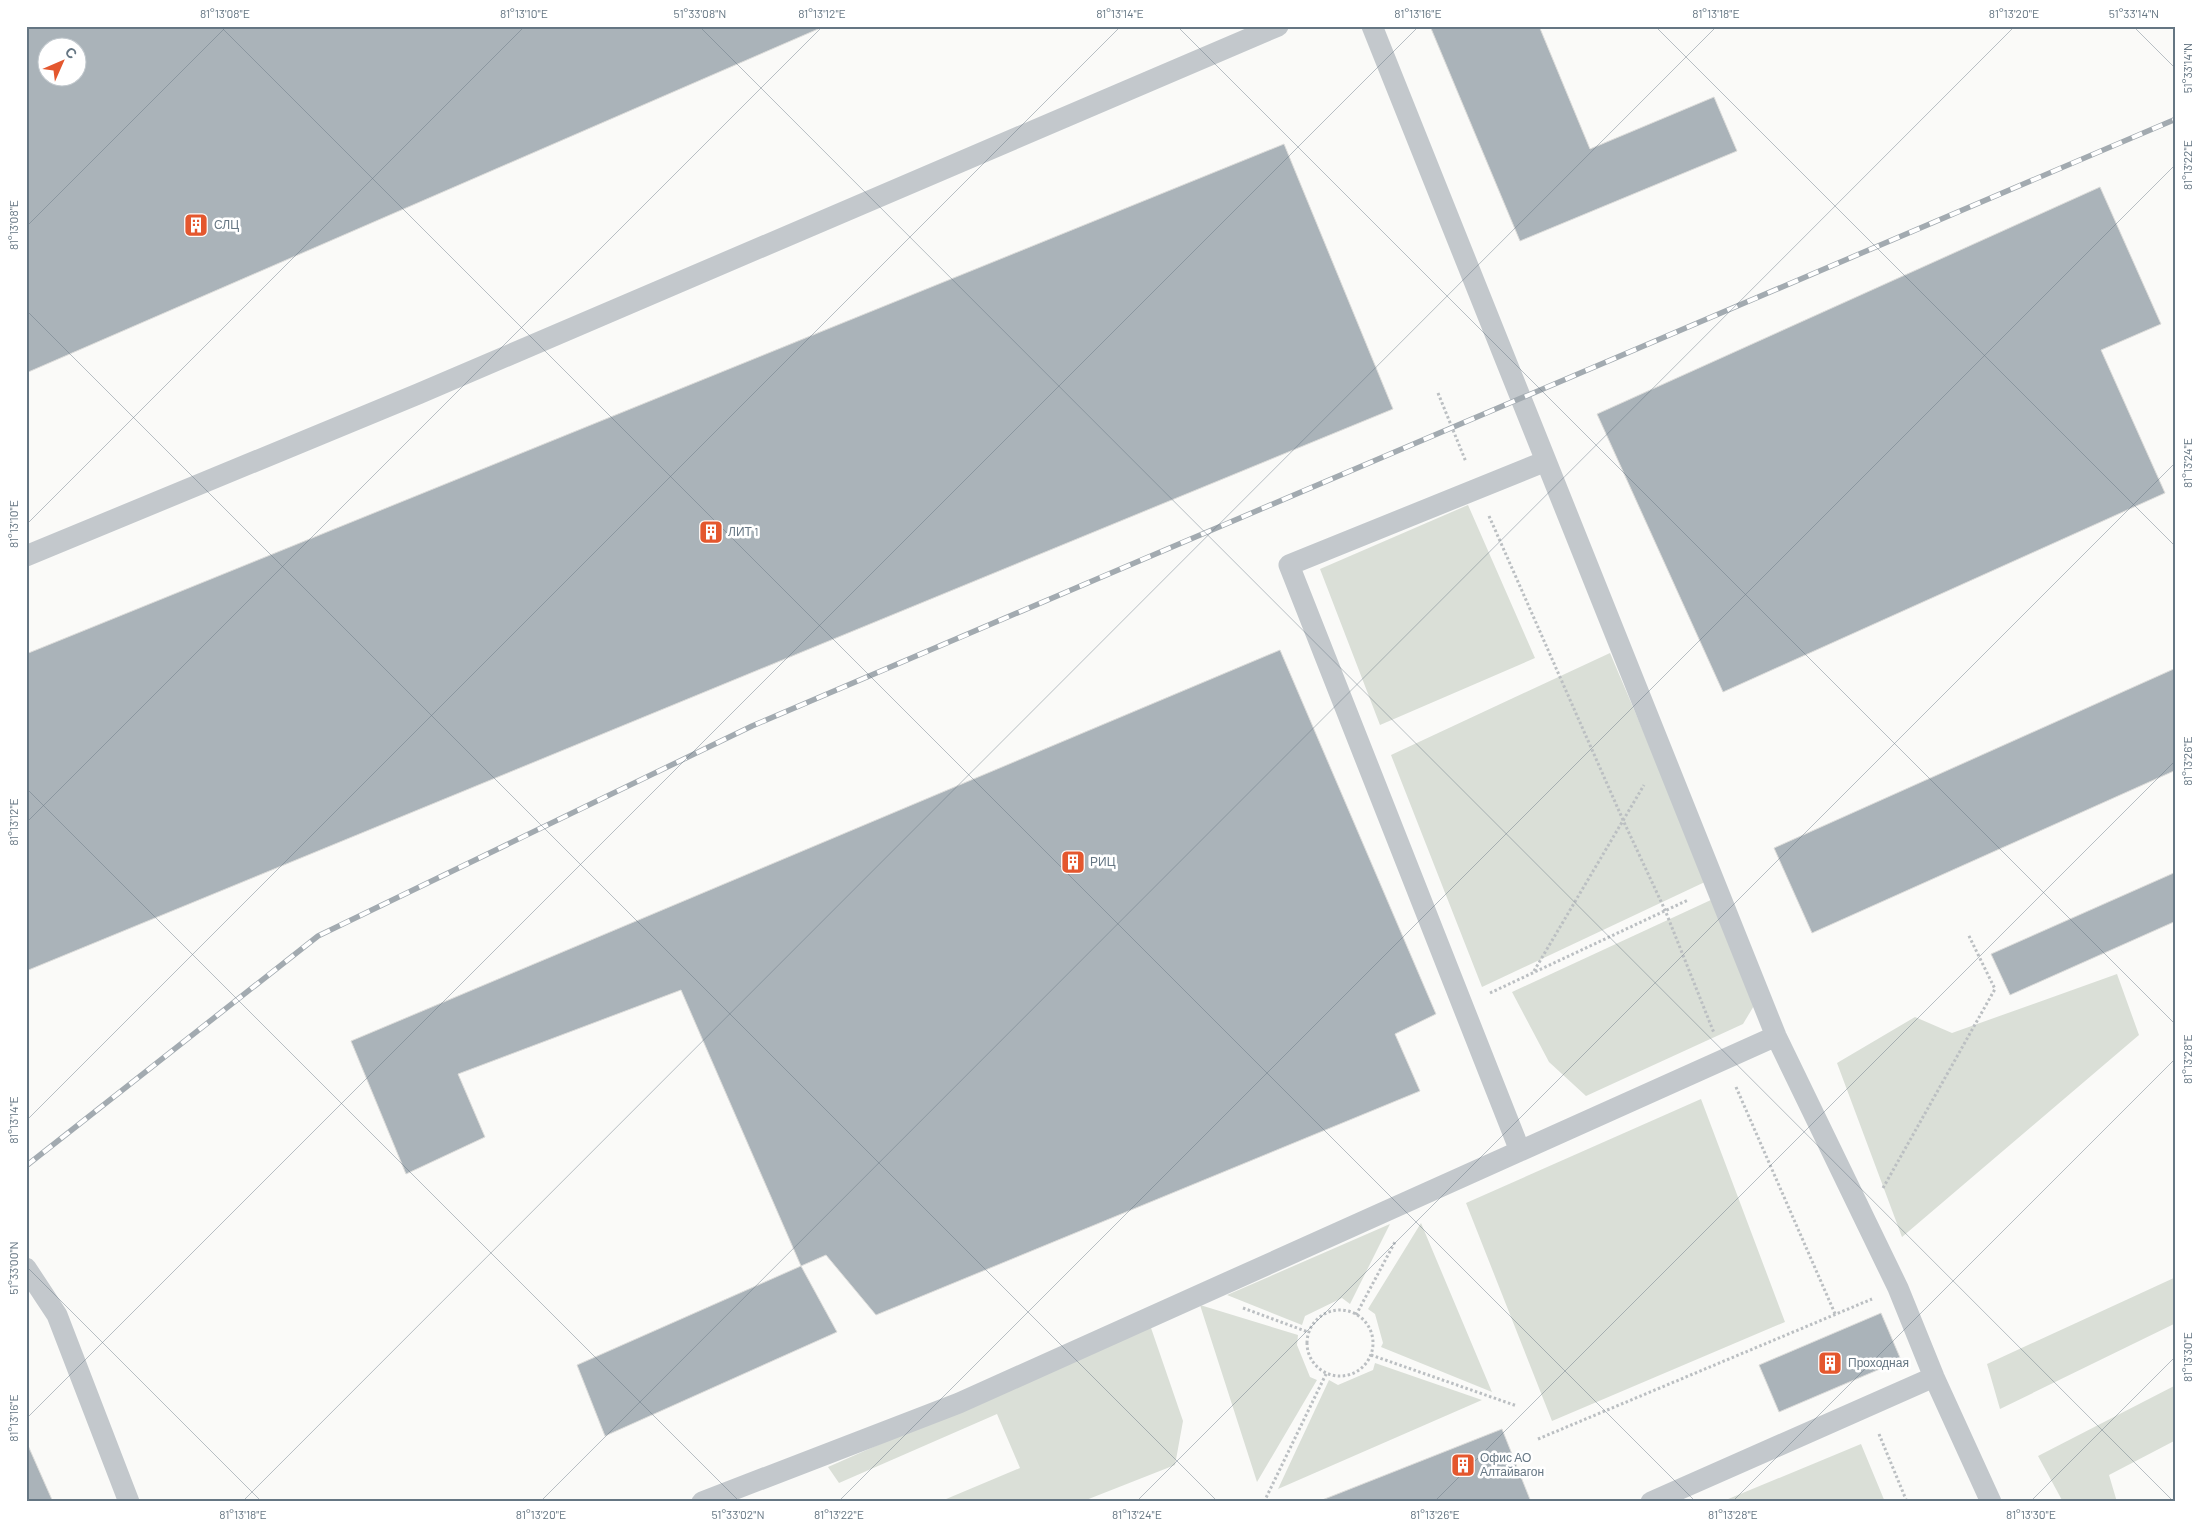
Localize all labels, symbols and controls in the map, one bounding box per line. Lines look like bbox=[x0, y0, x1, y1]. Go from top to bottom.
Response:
text: 81°13'08"E bbox=[200, 6, 250, 20]
text: 81°13'10"E bbox=[500, 6, 548, 20]
text: 51°33'08"N bbox=[674, 6, 726, 20]
text: 81°13'12"E bbox=[798, 6, 846, 20]
text: 81°13'14"E bbox=[1096, 6, 1144, 20]
text: 81°13'16"E bbox=[1394, 6, 1442, 20]
text: 81°13'18"E bbox=[1692, 6, 1740, 20]
text: 81°13'20"E bbox=[1989, 6, 2039, 20]
text: 51°33'14"N bbox=[2109, 6, 2159, 20]
north arrow bbox=[38, 38, 88, 88]
text: С bbox=[62, 43, 81, 62]
text: 51°33'14"N bbox=[2180, 43, 2194, 93]
text: 81°13'22"E bbox=[2180, 140, 2194, 190]
text: 81°13'08"E bbox=[6, 200, 20, 250]
building icon: СЛЦ bbox=[183, 212, 209, 238]
place label: СЛЦ bbox=[214, 217, 239, 232]
text: 81°13'24"E bbox=[2180, 438, 2194, 488]
text: 81°13'10"E bbox=[6, 500, 20, 548]
building icon: ЛИТ 1 bbox=[698, 519, 724, 545]
place label: ЛИТ 1 bbox=[728, 524, 758, 538]
text: 81°13'26"E bbox=[2180, 736, 2194, 786]
text: 81°13'12"E bbox=[6, 798, 20, 846]
building icon: РИЦ bbox=[1060, 849, 1086, 875]
place label: РИЦ bbox=[1090, 854, 1116, 869]
text: 81°13'28"E bbox=[2180, 1034, 2194, 1084]
text: 81°13'14"E bbox=[6, 1096, 20, 1144]
text: 51°33'00"N bbox=[6, 1241, 20, 1295]
text: 81°13'30"E bbox=[2180, 1332, 2194, 1382]
building icon: Проходная bbox=[1817, 1350, 1843, 1376]
place label: Проходная bbox=[1848, 1355, 1909, 1370]
text: 81°13'16"E bbox=[6, 1394, 20, 1442]
place label: Офис АО Алтайвагон bbox=[1480, 1450, 1544, 1478]
building icon: Офис АО Алтайвагон bbox=[1450, 1452, 1476, 1478]
text: 81°13'18"E bbox=[219, 1507, 267, 1521]
text: 81°13'20"E bbox=[516, 1507, 566, 1521]
text: 51°33'02"N bbox=[711, 1507, 765, 1521]
text: 81°13'22"E bbox=[814, 1507, 864, 1521]
text: 81°13'24"E bbox=[1112, 1507, 1162, 1521]
text: 81°13'26"E bbox=[1410, 1507, 1460, 1521]
text: 81°13'28"E bbox=[1708, 1507, 1758, 1521]
text: 81°13'30"E bbox=[2006, 1507, 2056, 1521]

